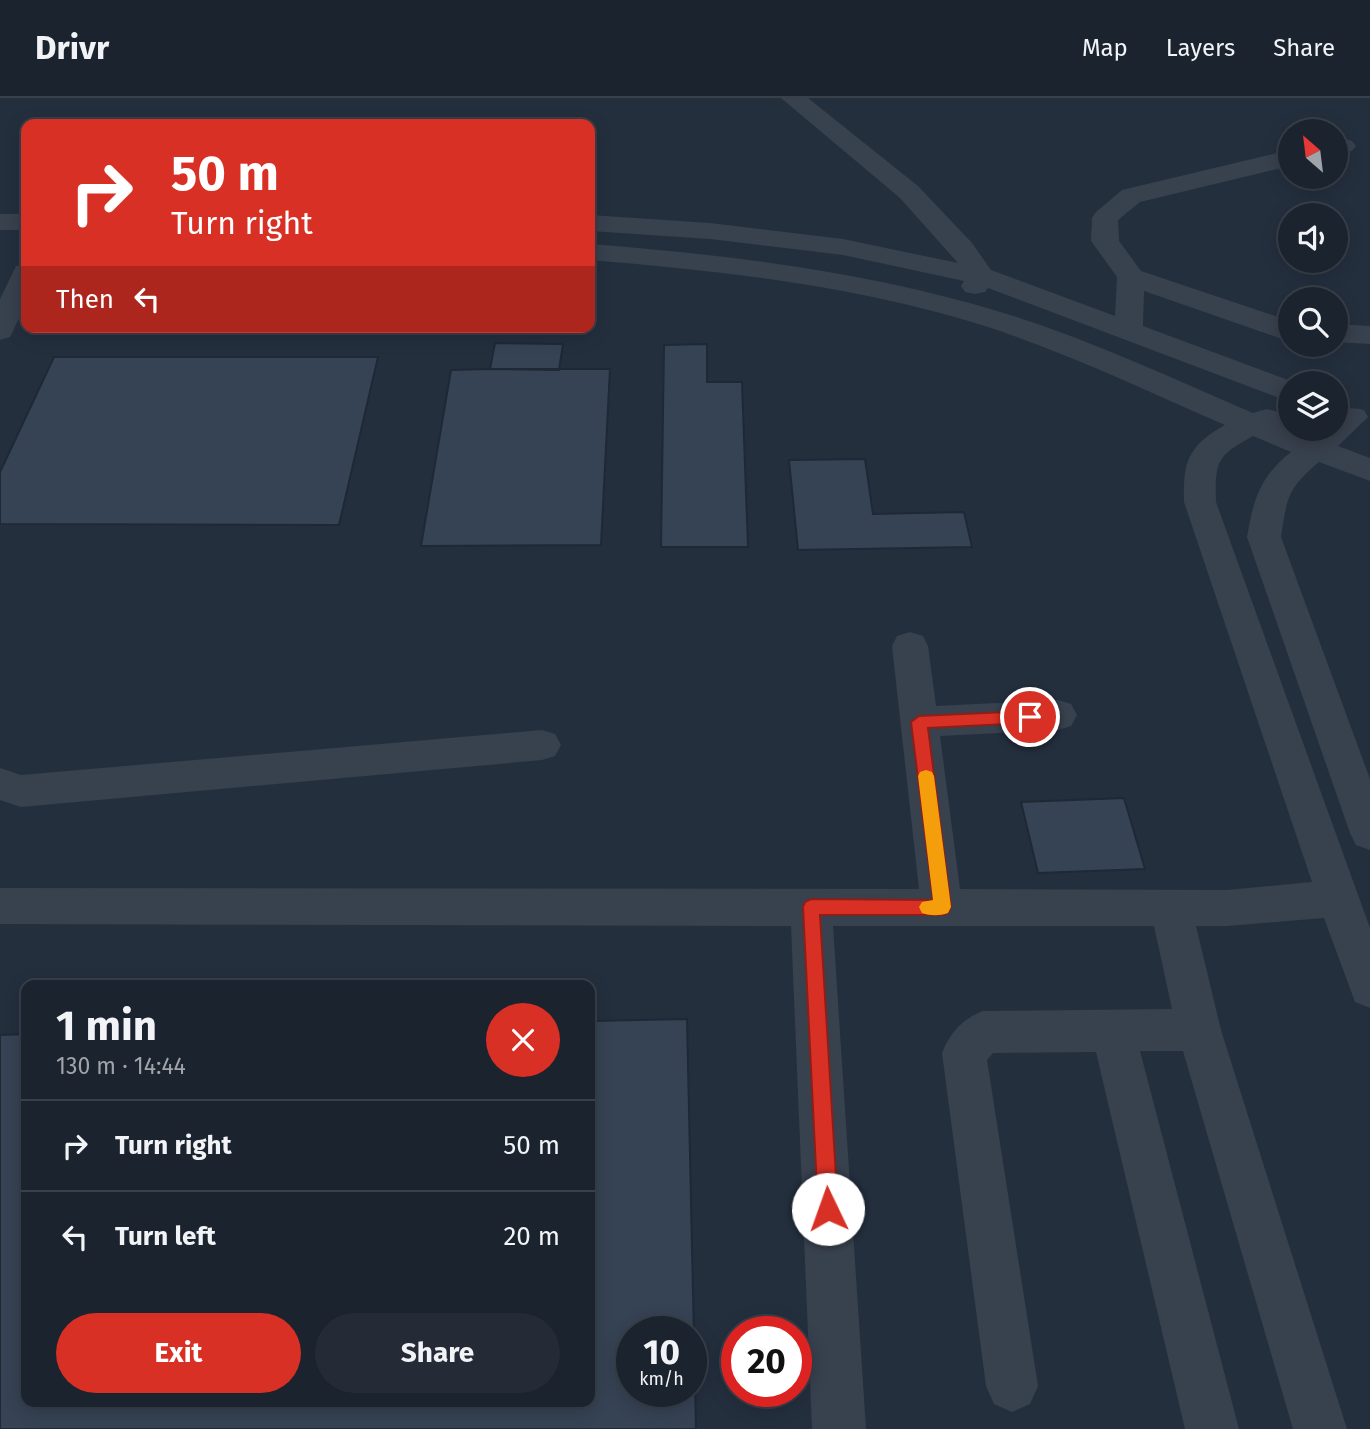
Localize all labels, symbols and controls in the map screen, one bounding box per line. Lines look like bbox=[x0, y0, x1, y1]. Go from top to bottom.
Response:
text: Drivr bbox=[35, 28, 109, 68]
text: Map bbox=[1082, 34, 1128, 62]
text: Layers bbox=[1166, 34, 1235, 62]
text: Share bbox=[1273, 34, 1335, 62]
north arrow bbox=[1278, 119, 1348, 189]
map controls bbox=[1278, 119, 1348, 441]
text: 50 m bbox=[171, 144, 279, 203]
icon: right bbox=[56, 147, 147, 238]
button: sound bbox=[1278, 203, 1348, 273]
text: Turn right bbox=[171, 204, 313, 242]
icon: left bbox=[128, 280, 166, 318]
text: Then bbox=[56, 284, 114, 315]
button: search bbox=[1278, 287, 1348, 357]
button: layers bbox=[1278, 371, 1348, 441]
pin bbox=[1000, 687, 1060, 747]
icon: arrive bbox=[1011, 698, 1049, 736]
text: 1 min bbox=[56, 1001, 157, 1051]
button: close bbox=[486, 1003, 560, 1077]
text: 130 m · 14:44 bbox=[56, 1052, 186, 1080]
icon: right bbox=[56, 1127, 94, 1165]
text: Turn right bbox=[115, 1130, 232, 1161]
text: 50 m bbox=[503, 1130, 560, 1161]
position arrow bbox=[791, 1172, 865, 1246]
icon: left bbox=[56, 1218, 94, 1256]
text: Turn left bbox=[115, 1221, 216, 1252]
text: 20 m bbox=[503, 1221, 560, 1252]
button: Exit bbox=[56, 1313, 301, 1393]
button: Share bbox=[315, 1313, 560, 1393]
speed limit sign: 20 bbox=[721, 1316, 812, 1407]
text: 10 bbox=[643, 1331, 680, 1373]
text: km/h bbox=[639, 1368, 684, 1390]

